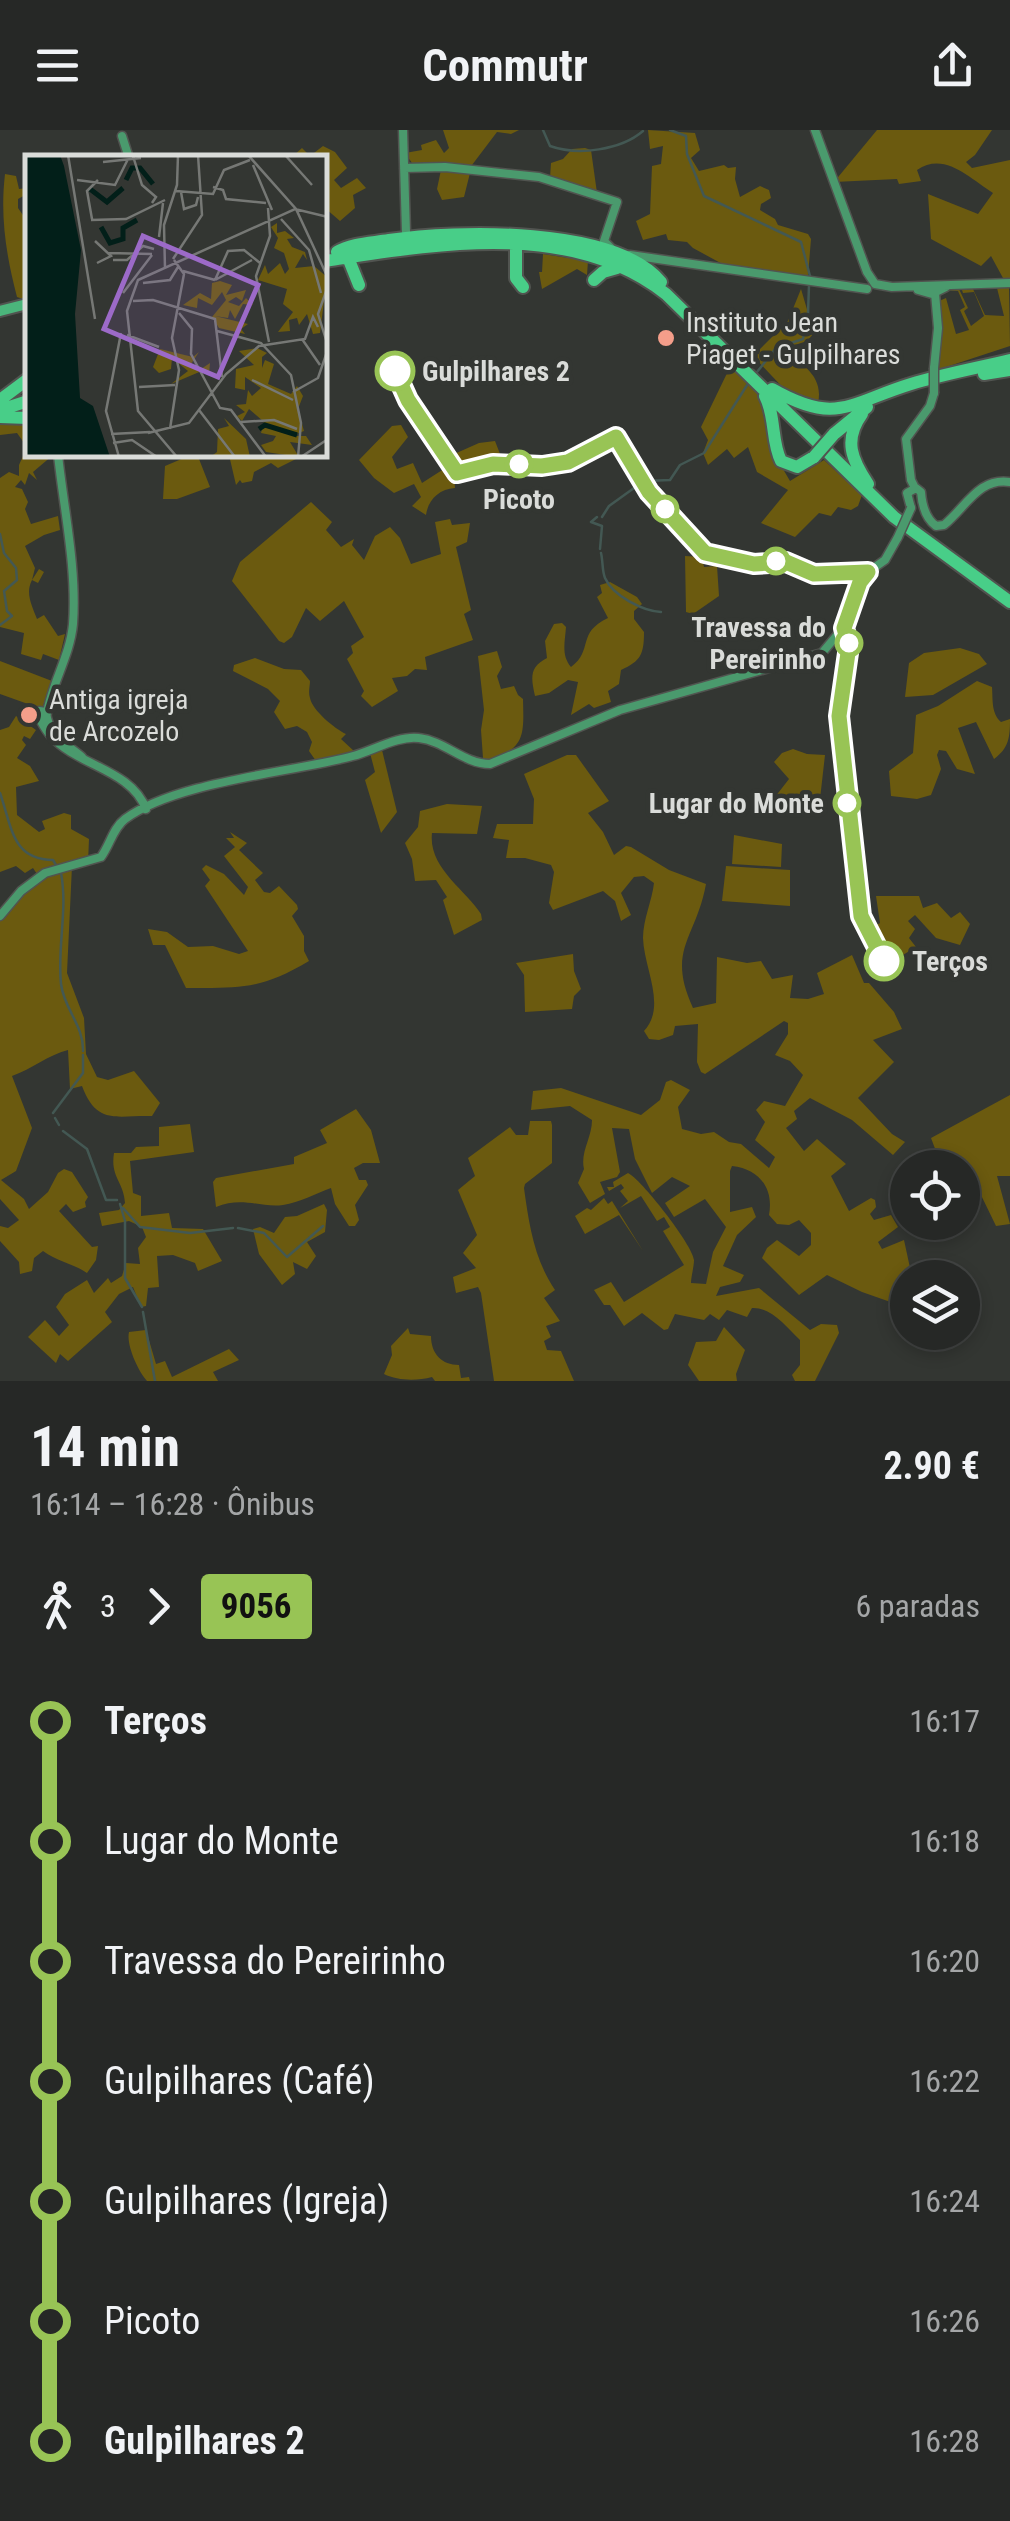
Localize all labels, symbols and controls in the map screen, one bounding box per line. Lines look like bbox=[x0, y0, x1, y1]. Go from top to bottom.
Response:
icon: menu bbox=[30, 38, 85, 93]
icon: share bbox=[925, 38, 980, 93]
text: Commutr bbox=[422, 39, 588, 92]
inset map bbox=[25, 155, 328, 458]
place label: Instituto Jean Piaget - Gulpilhares bbox=[686, 306, 901, 371]
marker: Instituto Jean Piaget - Gulpilhares bbox=[655, 327, 677, 349]
marker: Gulpilhares 2 bbox=[376, 352, 414, 390]
place label: Gulpilhares 2 bbox=[422, 355, 570, 388]
marker: Picoto bbox=[506, 451, 532, 477]
place label: Picoto bbox=[483, 483, 555, 516]
unlabelled marker bbox=[652, 496, 678, 522]
unlabelled marker bbox=[763, 548, 789, 574]
place label: Travessa do Pereirinho bbox=[691, 611, 826, 676]
marker: Travessa do Pereirinho bbox=[836, 630, 862, 656]
place label: Antiga igreja de Arcozelo bbox=[49, 683, 188, 748]
marker: Antiga igreja de Arcozelo bbox=[18, 704, 40, 726]
place label: Lugar do Monte bbox=[649, 787, 824, 820]
marker: Lugar do Monte bbox=[834, 790, 860, 816]
marker: Terços bbox=[865, 942, 903, 980]
place label: Terços bbox=[912, 945, 988, 978]
map controls bbox=[890, 1150, 980, 1350]
button: locate bbox=[890, 1150, 980, 1240]
button: layers bbox=[890, 1260, 980, 1350]
text: 14 min bbox=[30, 1415, 180, 1479]
text: 2.90 € bbox=[883, 1444, 980, 1488]
text: 16:14 – 16:28 · Ônibus bbox=[30, 1485, 315, 1523]
icon: walk bbox=[30, 1579, 85, 1634]
icon: forward bbox=[131, 1579, 186, 1634]
text: 9056 bbox=[221, 1586, 292, 1627]
text: 3 bbox=[100, 1587, 116, 1625]
text: 6 paradas bbox=[856, 1587, 980, 1625]
text: Terços bbox=[104, 1699, 207, 1743]
text: 16:17 bbox=[909, 1702, 980, 1740]
text: Lugar do Monte bbox=[104, 1819, 339, 1863]
text: 16:18 bbox=[909, 1822, 980, 1860]
text: Travessa do Pereirinho bbox=[104, 1939, 446, 1983]
text: 16:20 bbox=[909, 1942, 980, 1980]
text: Gulpilhares (Café) bbox=[104, 2059, 375, 2103]
text: 16:22 bbox=[909, 2062, 980, 2100]
text: Gulpilhares (Igreja) bbox=[104, 2179, 389, 2223]
text: 16:24 bbox=[909, 2182, 980, 2220]
text: Picoto bbox=[104, 2299, 200, 2343]
text: 16:26 bbox=[909, 2302, 980, 2340]
text: Gulpilhares 2 bbox=[104, 2419, 305, 2463]
text: 16:28 bbox=[909, 2422, 980, 2460]

